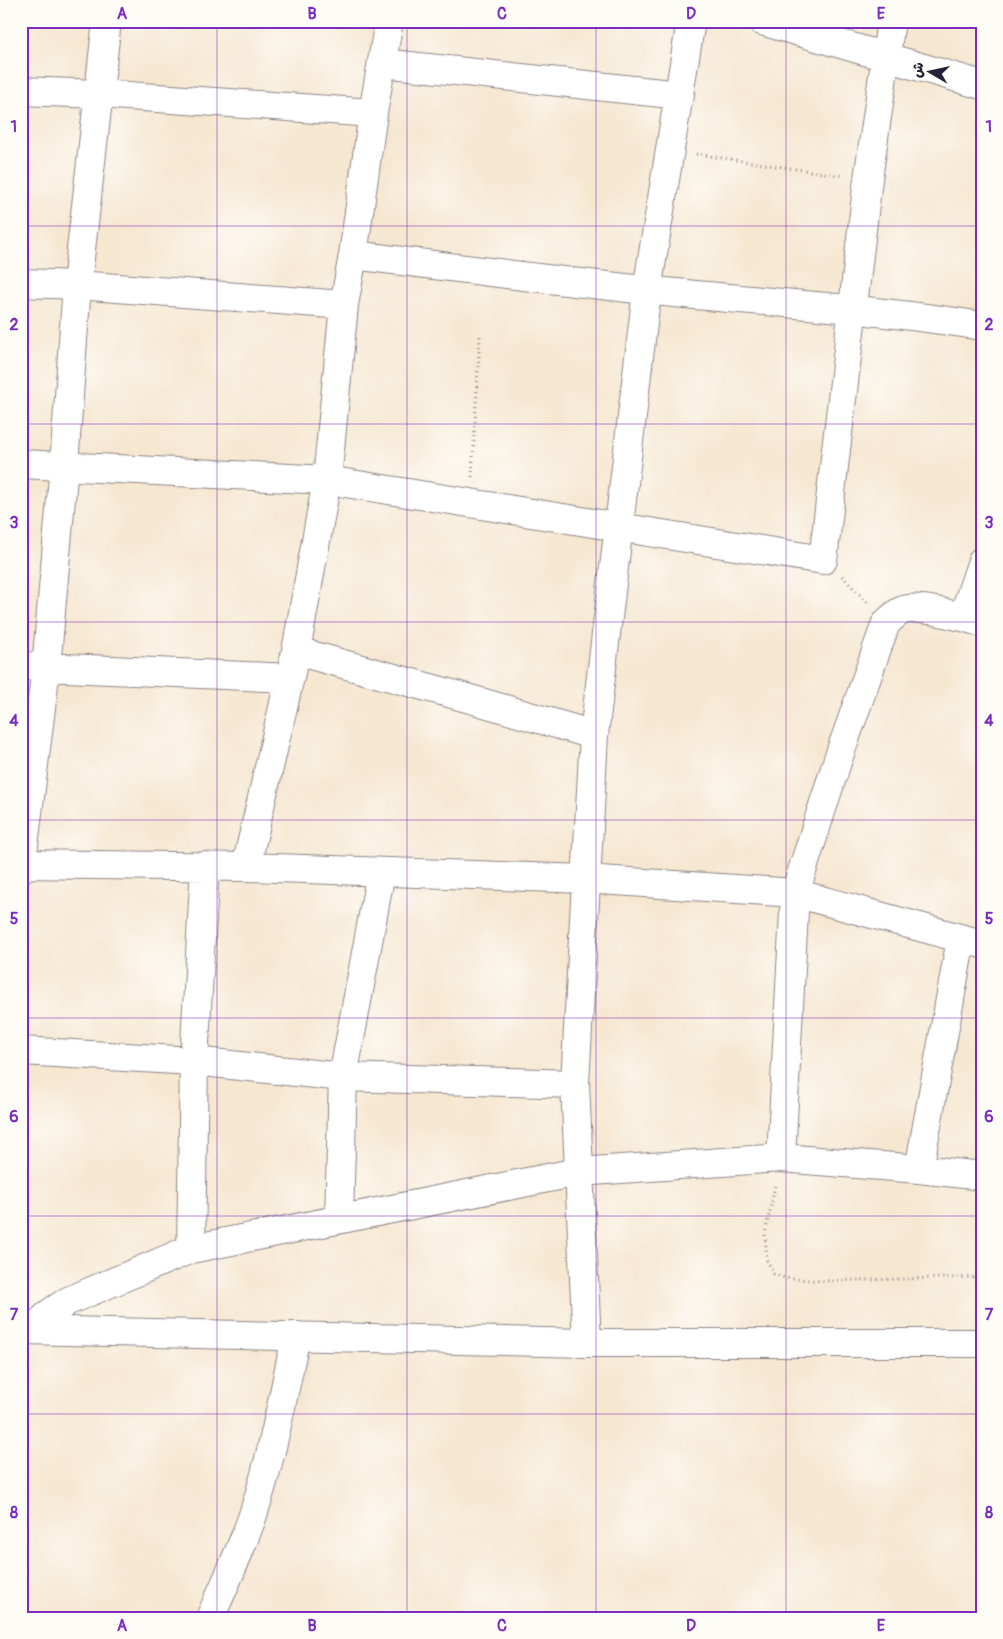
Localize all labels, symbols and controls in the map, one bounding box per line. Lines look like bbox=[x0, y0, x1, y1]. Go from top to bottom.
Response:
text: A bbox=[117, 4, 128, 24]
text: B bbox=[307, 4, 317, 24]
text: C bbox=[497, 4, 507, 24]
text: D bbox=[686, 4, 696, 24]
text: E bbox=[877, 4, 886, 24]
north arrow bbox=[906, 48, 956, 98]
text: ش bbox=[908, 61, 927, 79]
text: 1 bbox=[11, 117, 17, 137]
text: 1 bbox=[986, 117, 992, 137]
text: 2 bbox=[10, 315, 19, 335]
text: 2 bbox=[985, 315, 994, 335]
text: 3 bbox=[10, 513, 19, 533]
text: 3 bbox=[985, 513, 994, 533]
text: 4 bbox=[9, 711, 19, 731]
text: 4 bbox=[984, 711, 994, 731]
text: 5 bbox=[10, 909, 19, 929]
text: 5 bbox=[985, 909, 994, 929]
text: 6 bbox=[9, 1107, 19, 1127]
text: 6 bbox=[984, 1107, 994, 1127]
text: 7 bbox=[10, 1305, 19, 1325]
text: 7 bbox=[985, 1305, 994, 1325]
text: 8 bbox=[10, 1503, 18, 1523]
text: 8 bbox=[985, 1503, 993, 1523]
text: A bbox=[117, 1616, 128, 1636]
text: B bbox=[307, 1616, 317, 1636]
text: C bbox=[497, 1616, 507, 1636]
text: D bbox=[686, 1616, 696, 1636]
text: E bbox=[877, 1616, 886, 1636]

